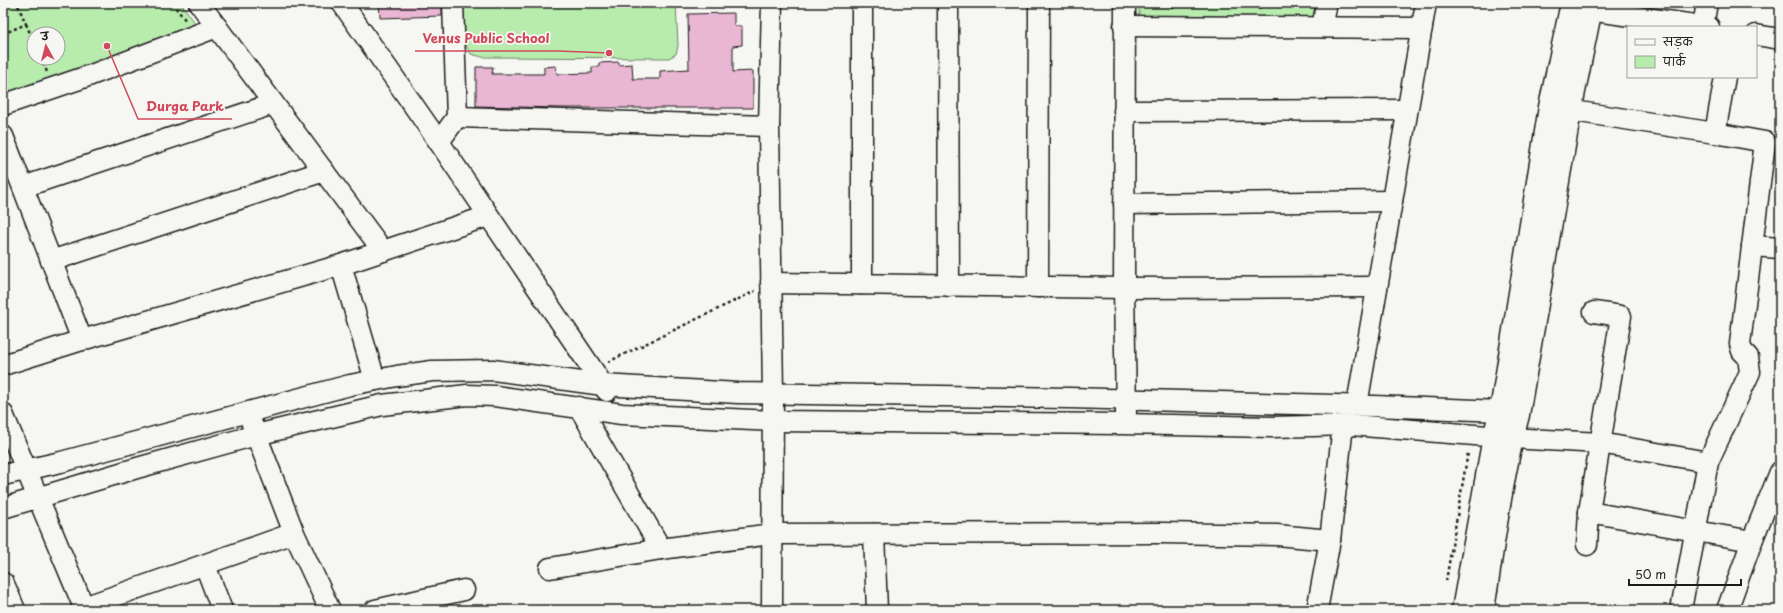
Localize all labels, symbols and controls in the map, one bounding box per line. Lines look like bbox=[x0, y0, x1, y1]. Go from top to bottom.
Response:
north arrow bbox=[26, 26, 66, 66]
text: उ bbox=[39, 26, 51, 45]
callout: Venus Public School bbox=[415, 26, 558, 51]
legend bbox=[1627, 26, 1757, 78]
text: Venus Public School bbox=[423, 28, 550, 47]
text: सड़क bbox=[1662, 32, 1694, 50]
text: पार्क bbox=[1662, 52, 1687, 70]
callout: Durga Park bbox=[138, 94, 232, 119]
text: Durga Park bbox=[146, 96, 224, 115]
scale bar bbox=[1629, 561, 1741, 587]
text: 50 m bbox=[1635, 565, 1666, 583]

